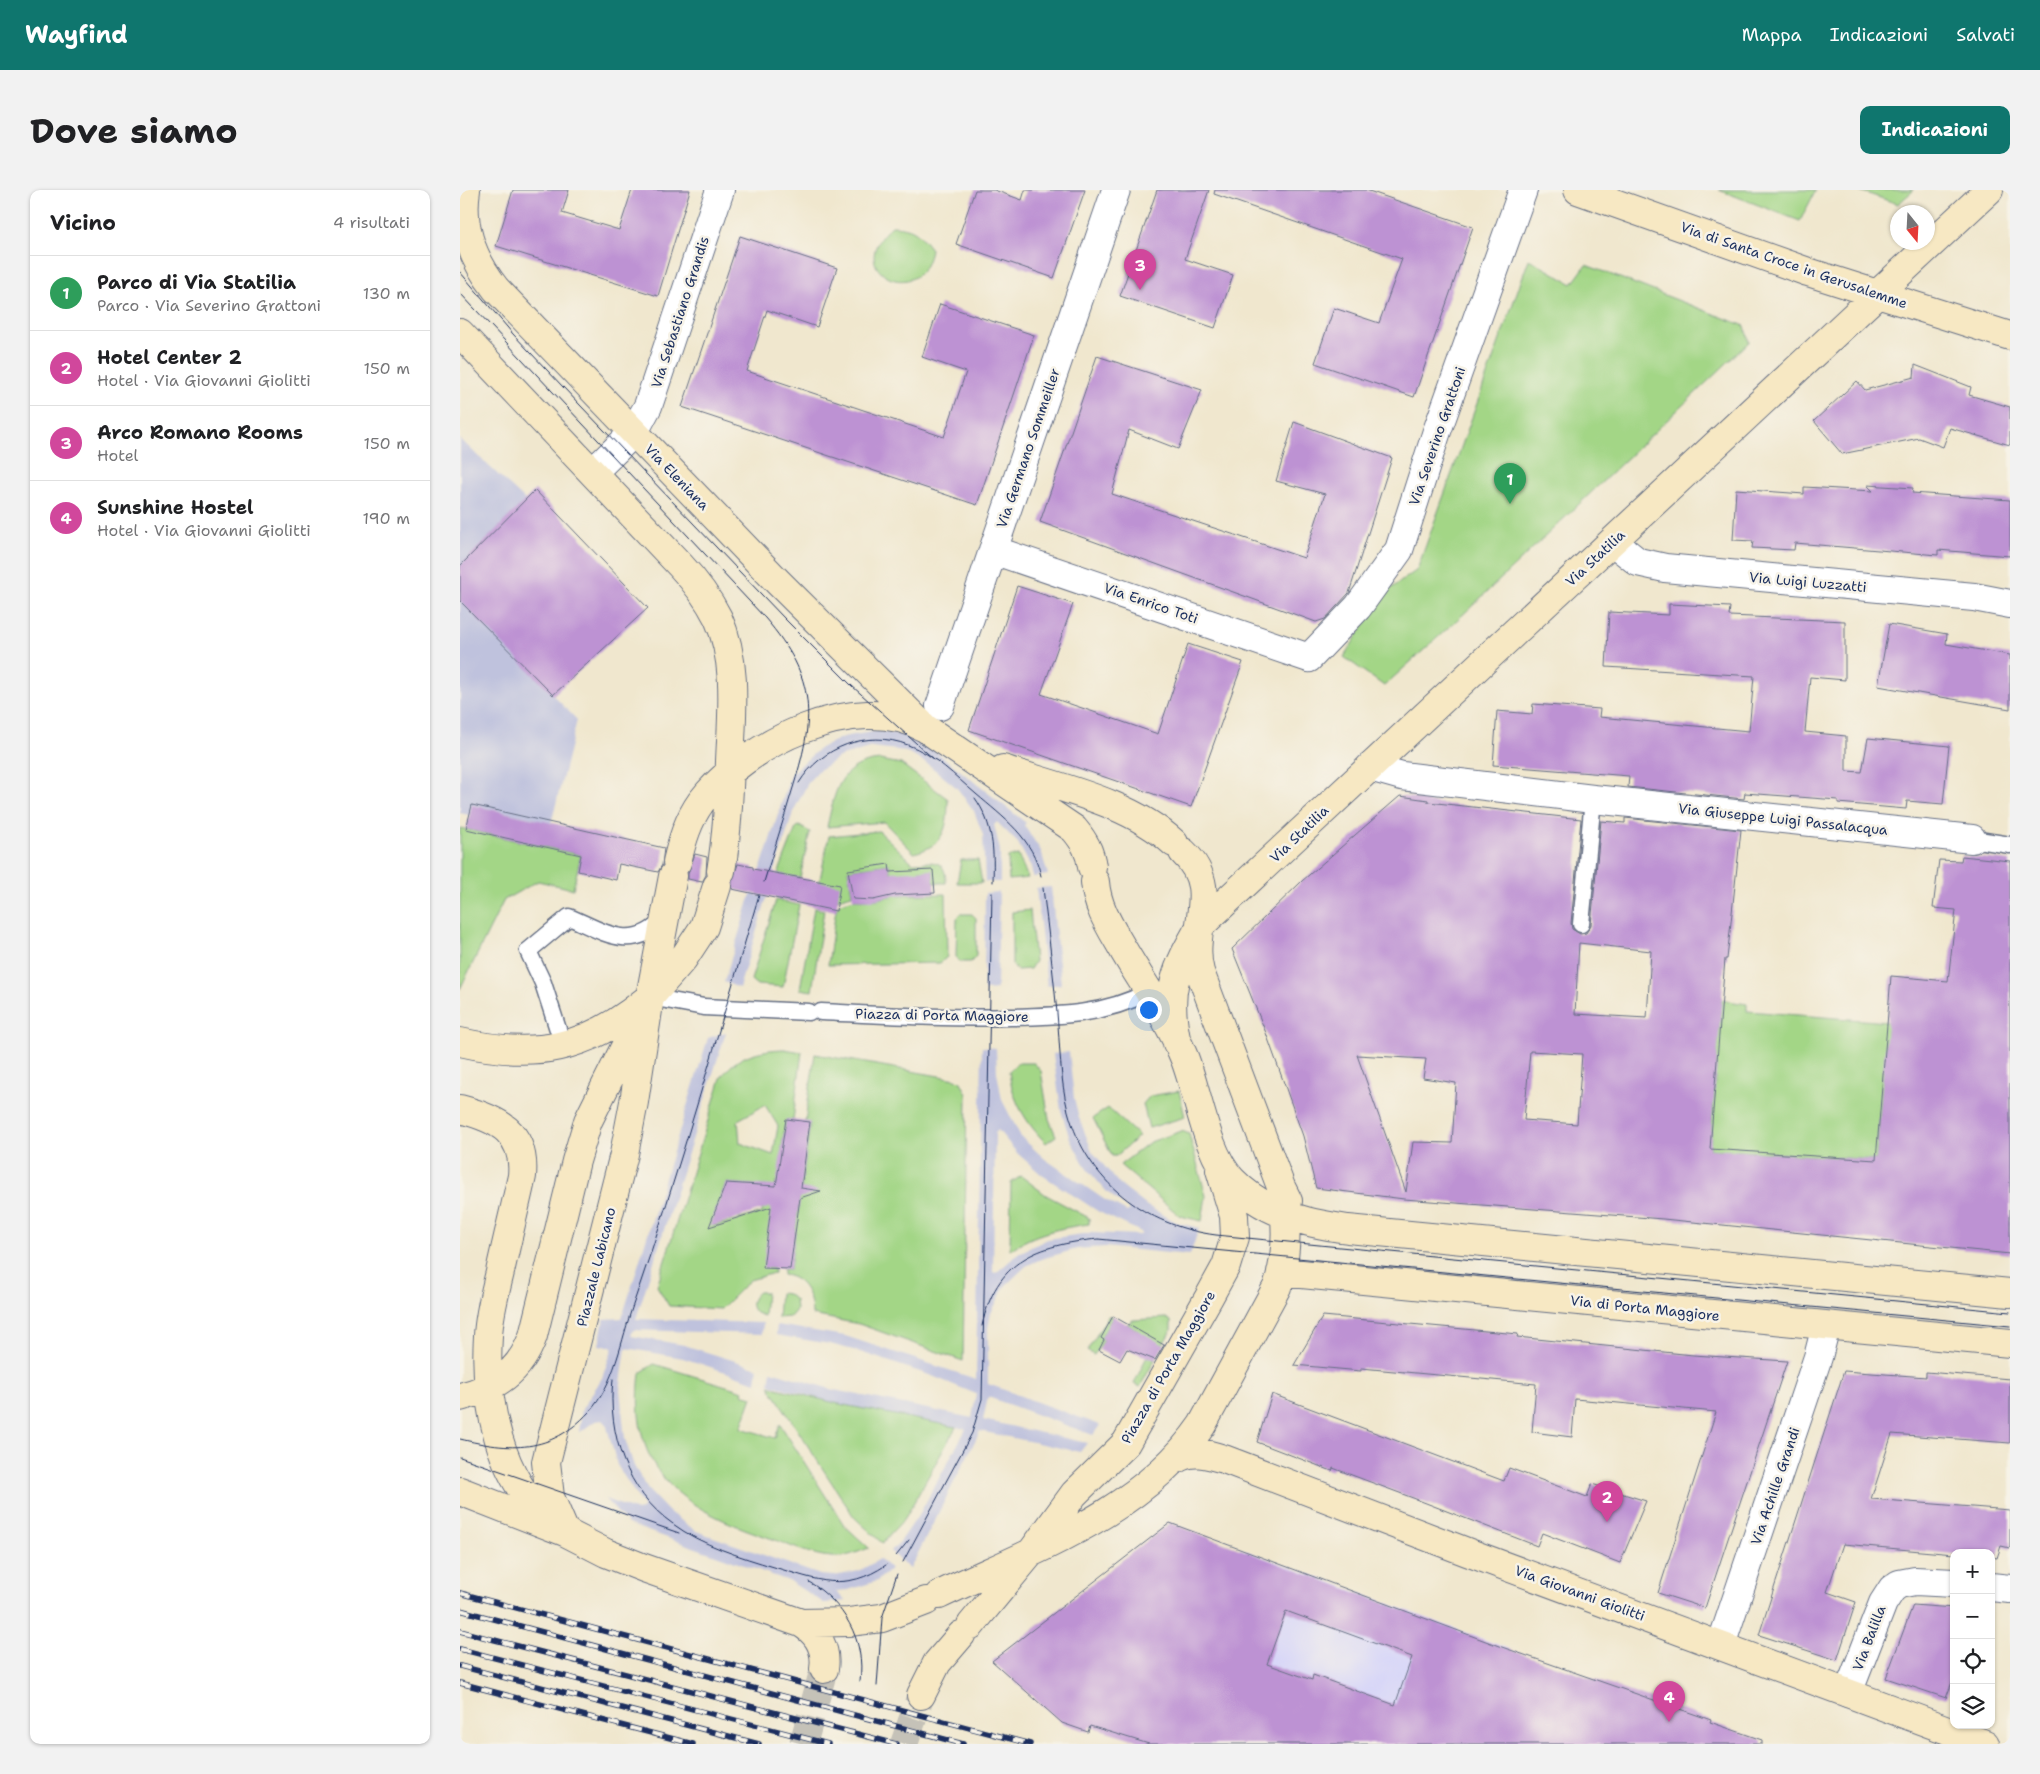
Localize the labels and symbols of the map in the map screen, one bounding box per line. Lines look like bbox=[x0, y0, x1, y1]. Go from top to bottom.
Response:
north arrow bbox=[1890, 205, 1935, 250]
street label: Via di Santa Croce in Gerusalemme bbox=[1678, 218, 1910, 312]
street label: Via Sebastiano Grandis bbox=[647, 234, 713, 390]
pin: 3 bbox=[1124, 249, 1156, 290]
street label: Via Severino Grattoni bbox=[1405, 364, 1469, 508]
street label: Via Germano Sommeiller bbox=[992, 365, 1064, 530]
street label: Via Eleniana bbox=[641, 440, 713, 514]
pin: 1 bbox=[1494, 463, 1526, 504]
street label: Via Statilia bbox=[1561, 526, 1629, 590]
street label: Via Luigi Luzzatti bbox=[1749, 568, 1867, 596]
street label: Via Enrico Toti bbox=[1101, 578, 1201, 628]
street label: Via Giuseppe Luigi Passalacqua bbox=[1677, 799, 1889, 839]
street label: Via Statilia bbox=[1266, 801, 1332, 867]
your location bbox=[1136, 997, 1162, 1023]
street label: Piazza di Porta Maggiore bbox=[855, 1004, 1029, 1026]
street label: Piazzale Labicano bbox=[572, 1205, 620, 1329]
street label: Piazza di Porta Maggiore bbox=[1117, 1287, 1219, 1447]
street label: Via di Porta Maggiore bbox=[1569, 1291, 1721, 1325]
street label: Via Achille Grandi bbox=[1746, 1425, 1804, 1547]
pin: 2 bbox=[1591, 1481, 1623, 1522]
street label: Via Giovanni Giolitti bbox=[1512, 1561, 1648, 1625]
street label: Via Balilla bbox=[1848, 1603, 1890, 1673]
pin: 4 bbox=[1653, 1681, 1685, 1722]

